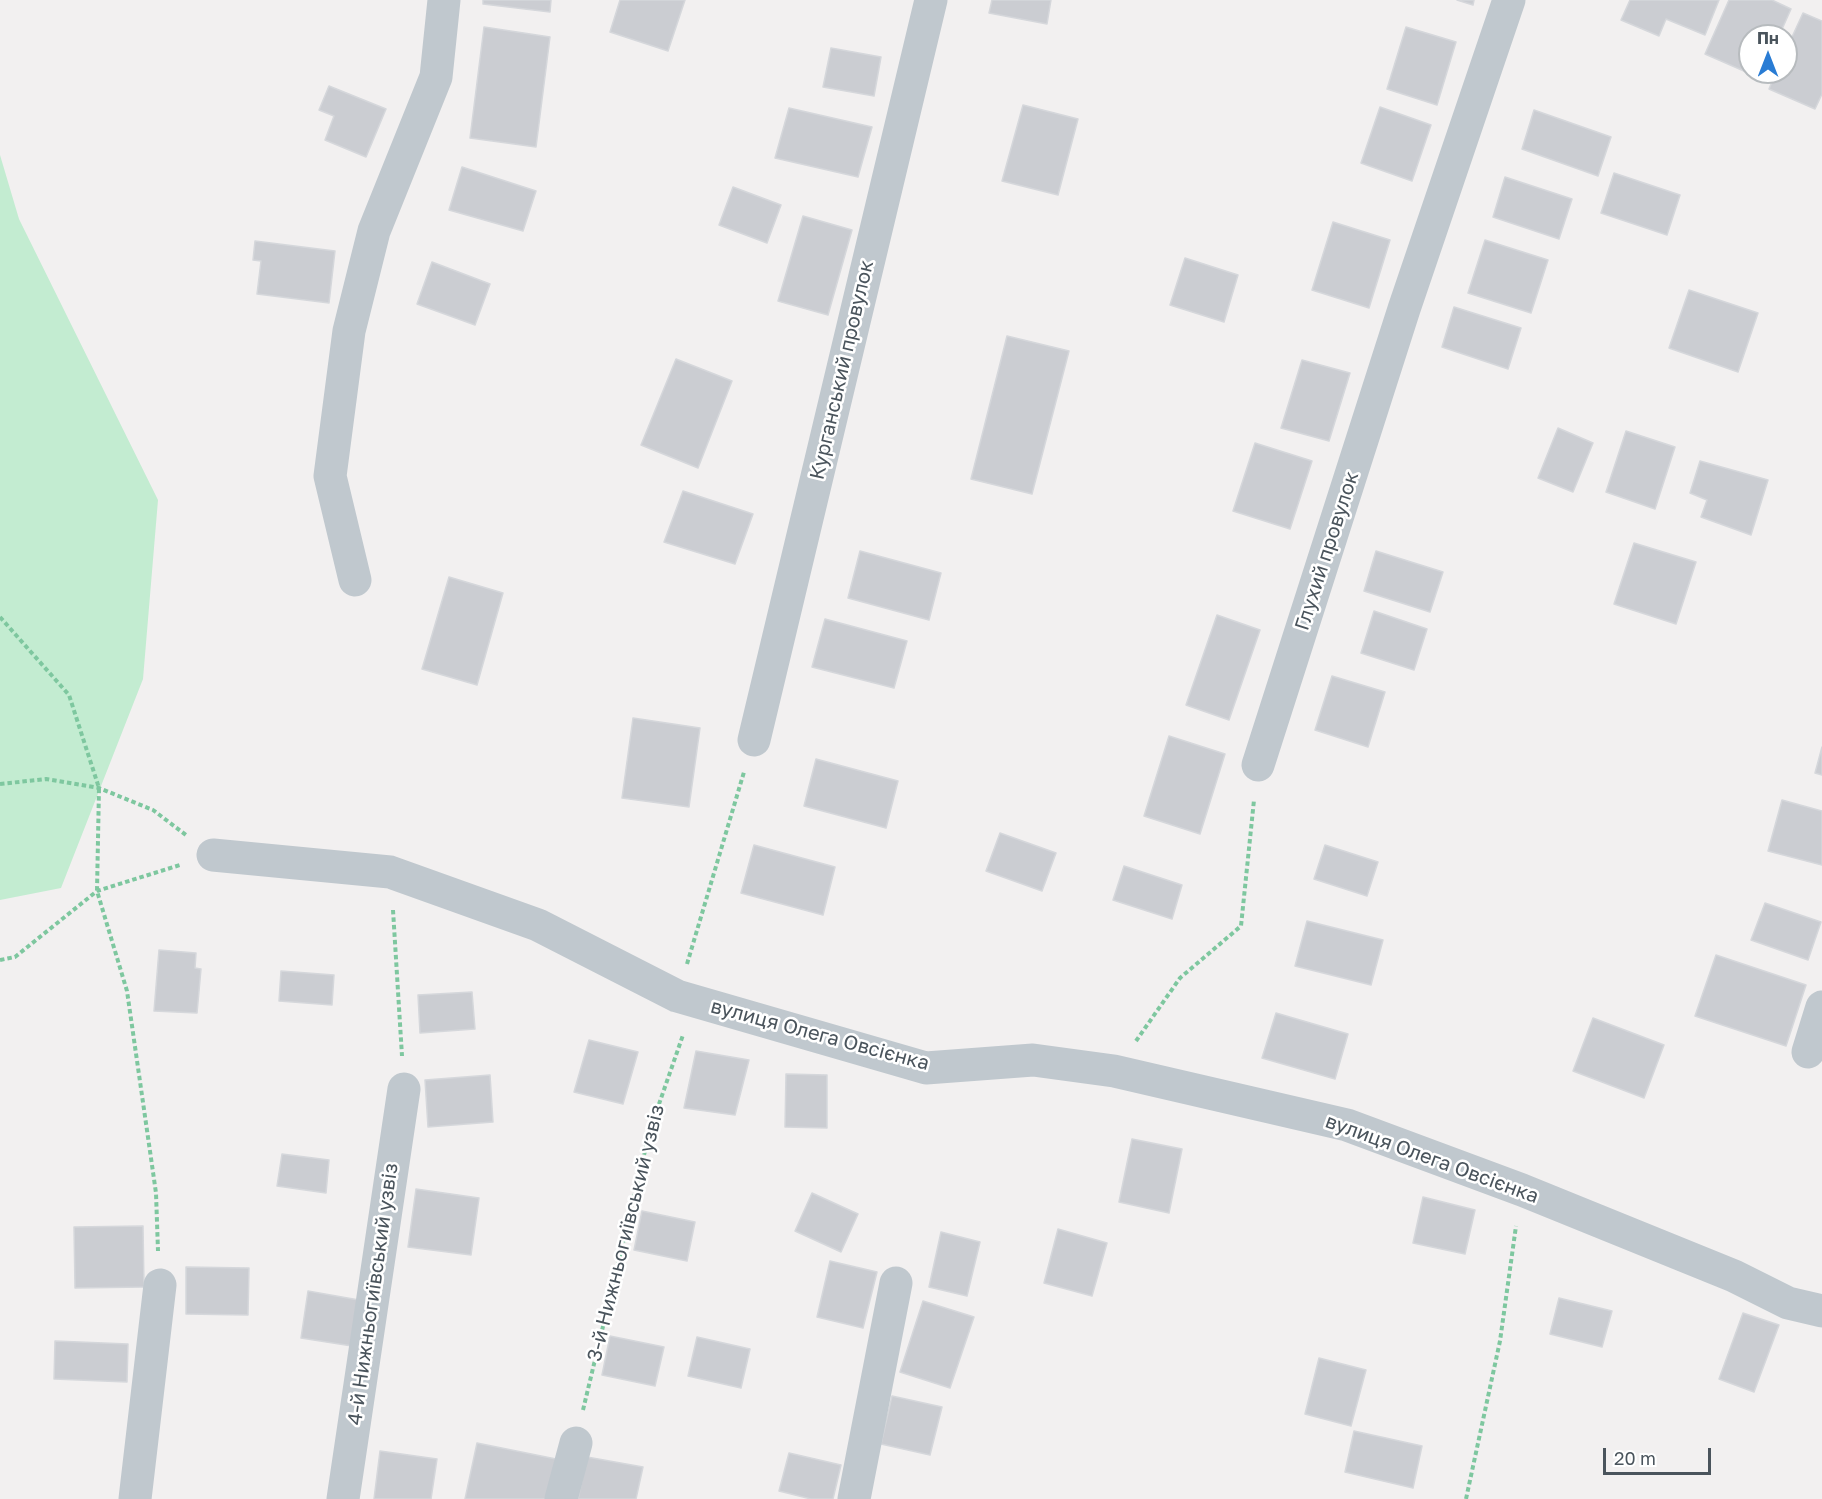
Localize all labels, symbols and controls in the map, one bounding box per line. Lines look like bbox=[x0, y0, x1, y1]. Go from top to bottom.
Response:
north arrow bbox=[1738, 24, 1798, 84]
text: Пн bbox=[1757, 28, 1779, 48]
street label: Курганський провулок bbox=[805, 258, 879, 482]
street label: Глухий провулок bbox=[1290, 468, 1364, 634]
street label: вулиця Олега Овсієнка bbox=[708, 994, 932, 1076]
street label: 3-й Нижньогиївський узвіз bbox=[582, 1102, 670, 1364]
street label: вулиця Олега Овсієнка bbox=[1322, 1109, 1542, 1209]
street label: 4-й Нижньогиївський узвіз bbox=[343, 1162, 403, 1426]
scale bar bbox=[1606, 1436, 1714, 1474]
text: 20 m bbox=[1614, 1447, 1656, 1469]

